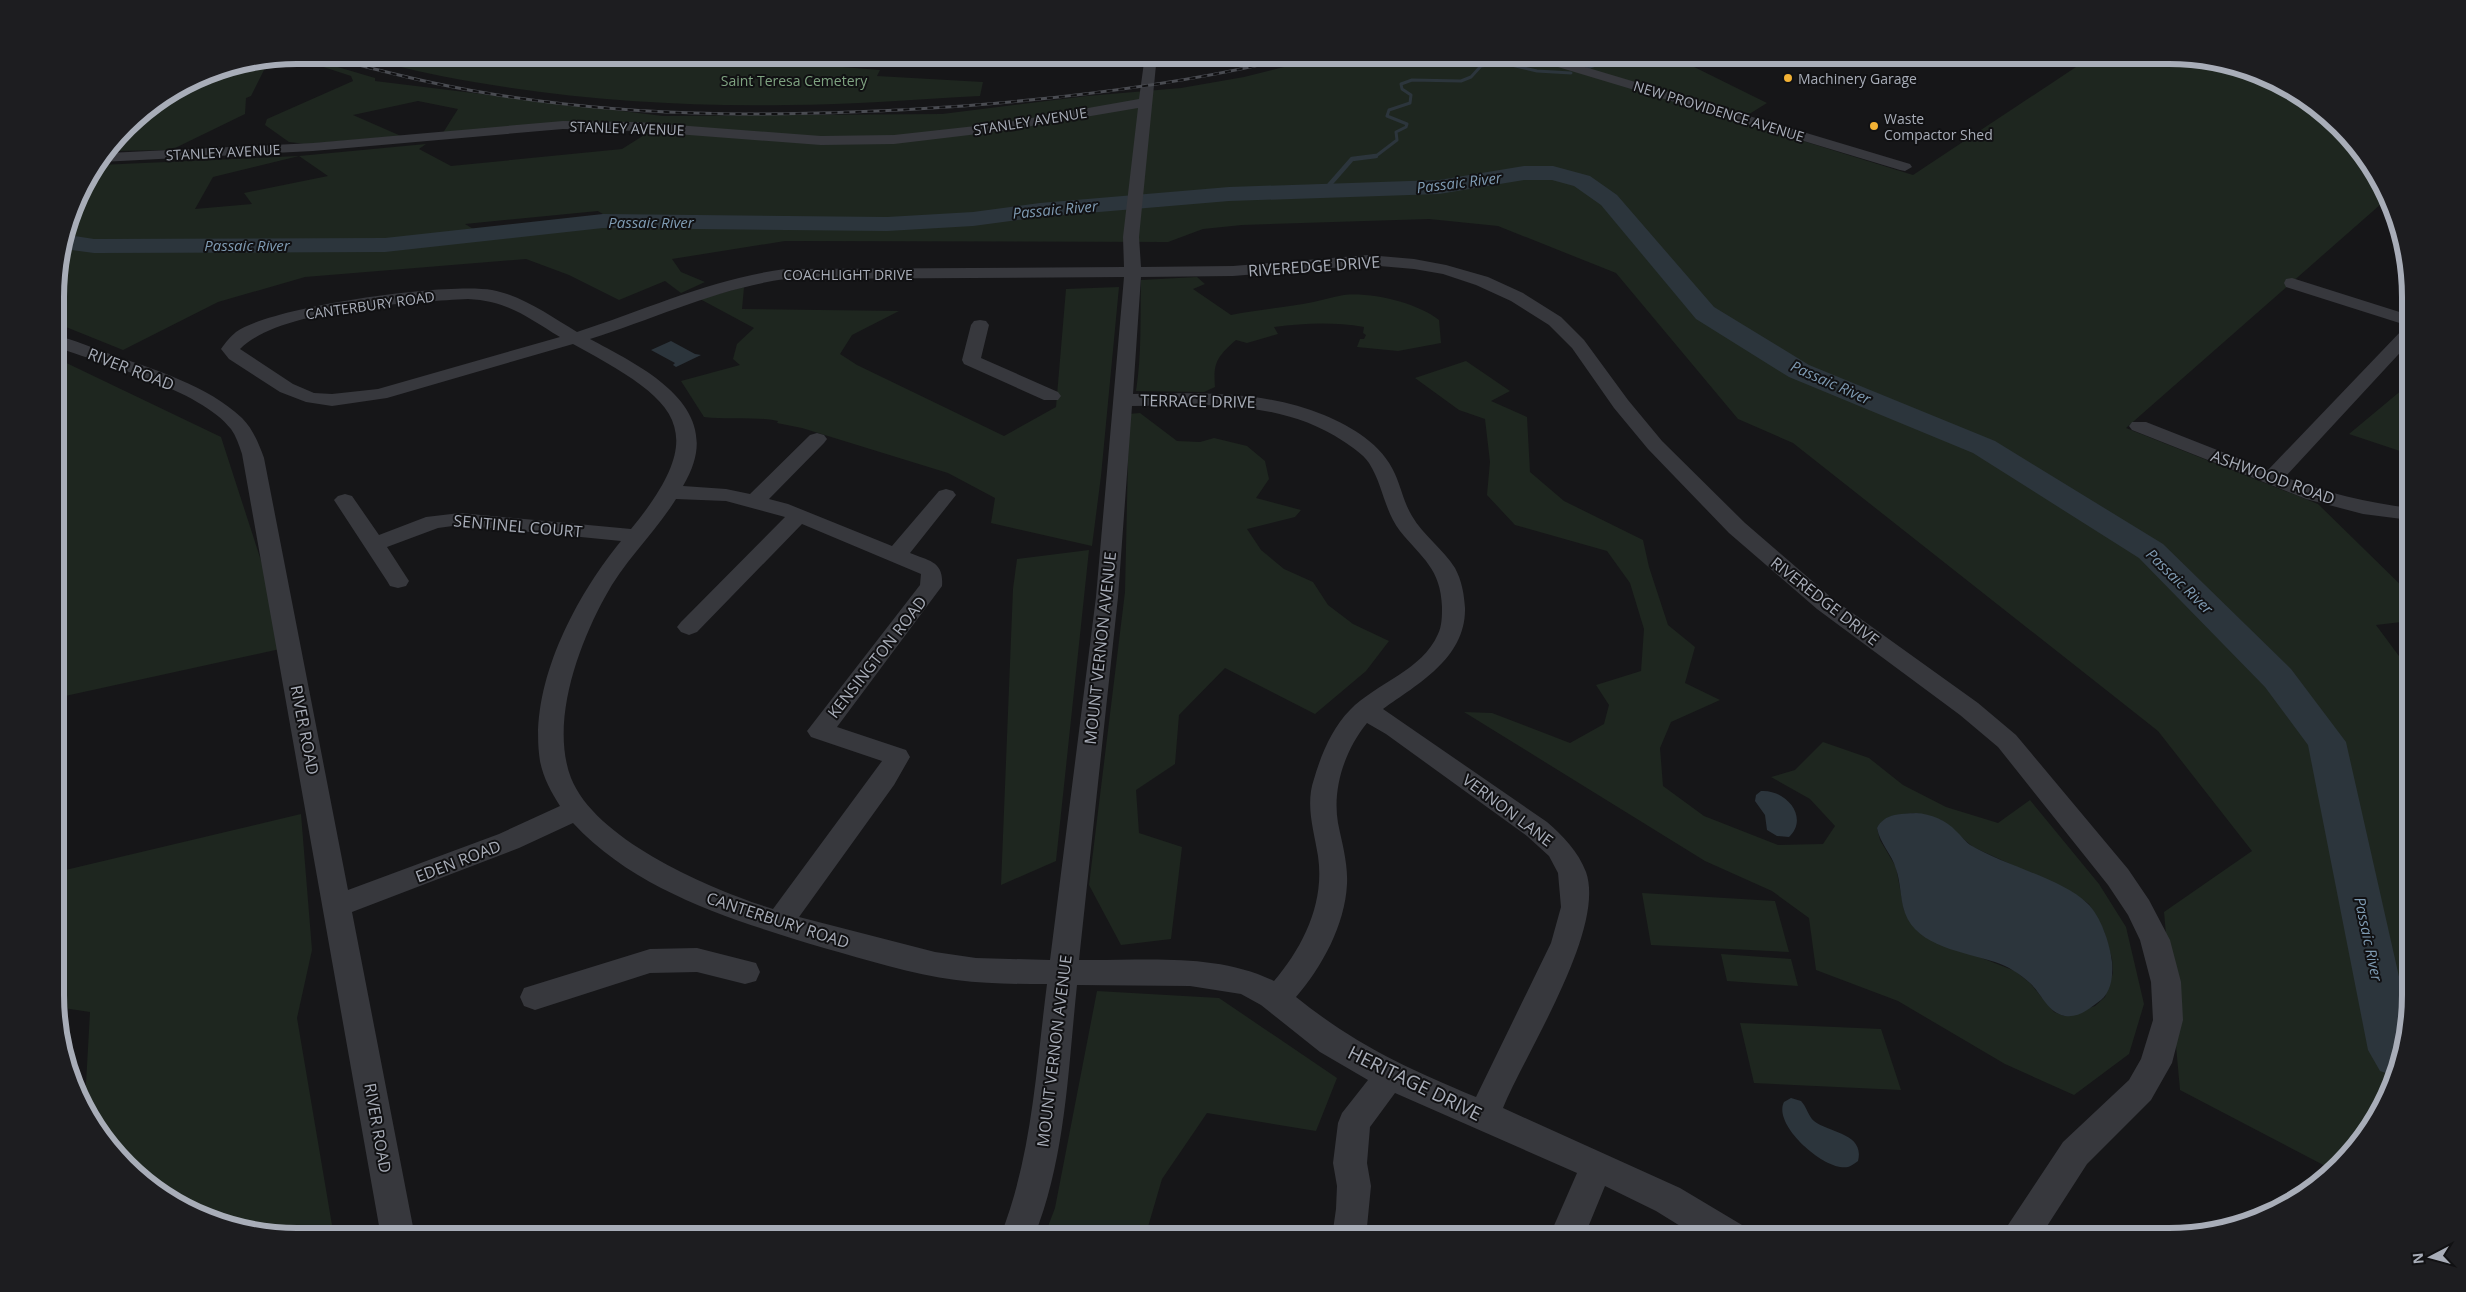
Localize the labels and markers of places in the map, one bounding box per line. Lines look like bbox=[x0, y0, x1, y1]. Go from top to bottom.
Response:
place label: Machinery Garage bbox=[1798, 69, 1917, 88]
marker: Machinery Garage bbox=[1782, 72, 1794, 84]
place label: Waste Compactor Shed bbox=[1884, 109, 1993, 144]
marker: Waste Compactor Shed bbox=[1868, 120, 1880, 132]

